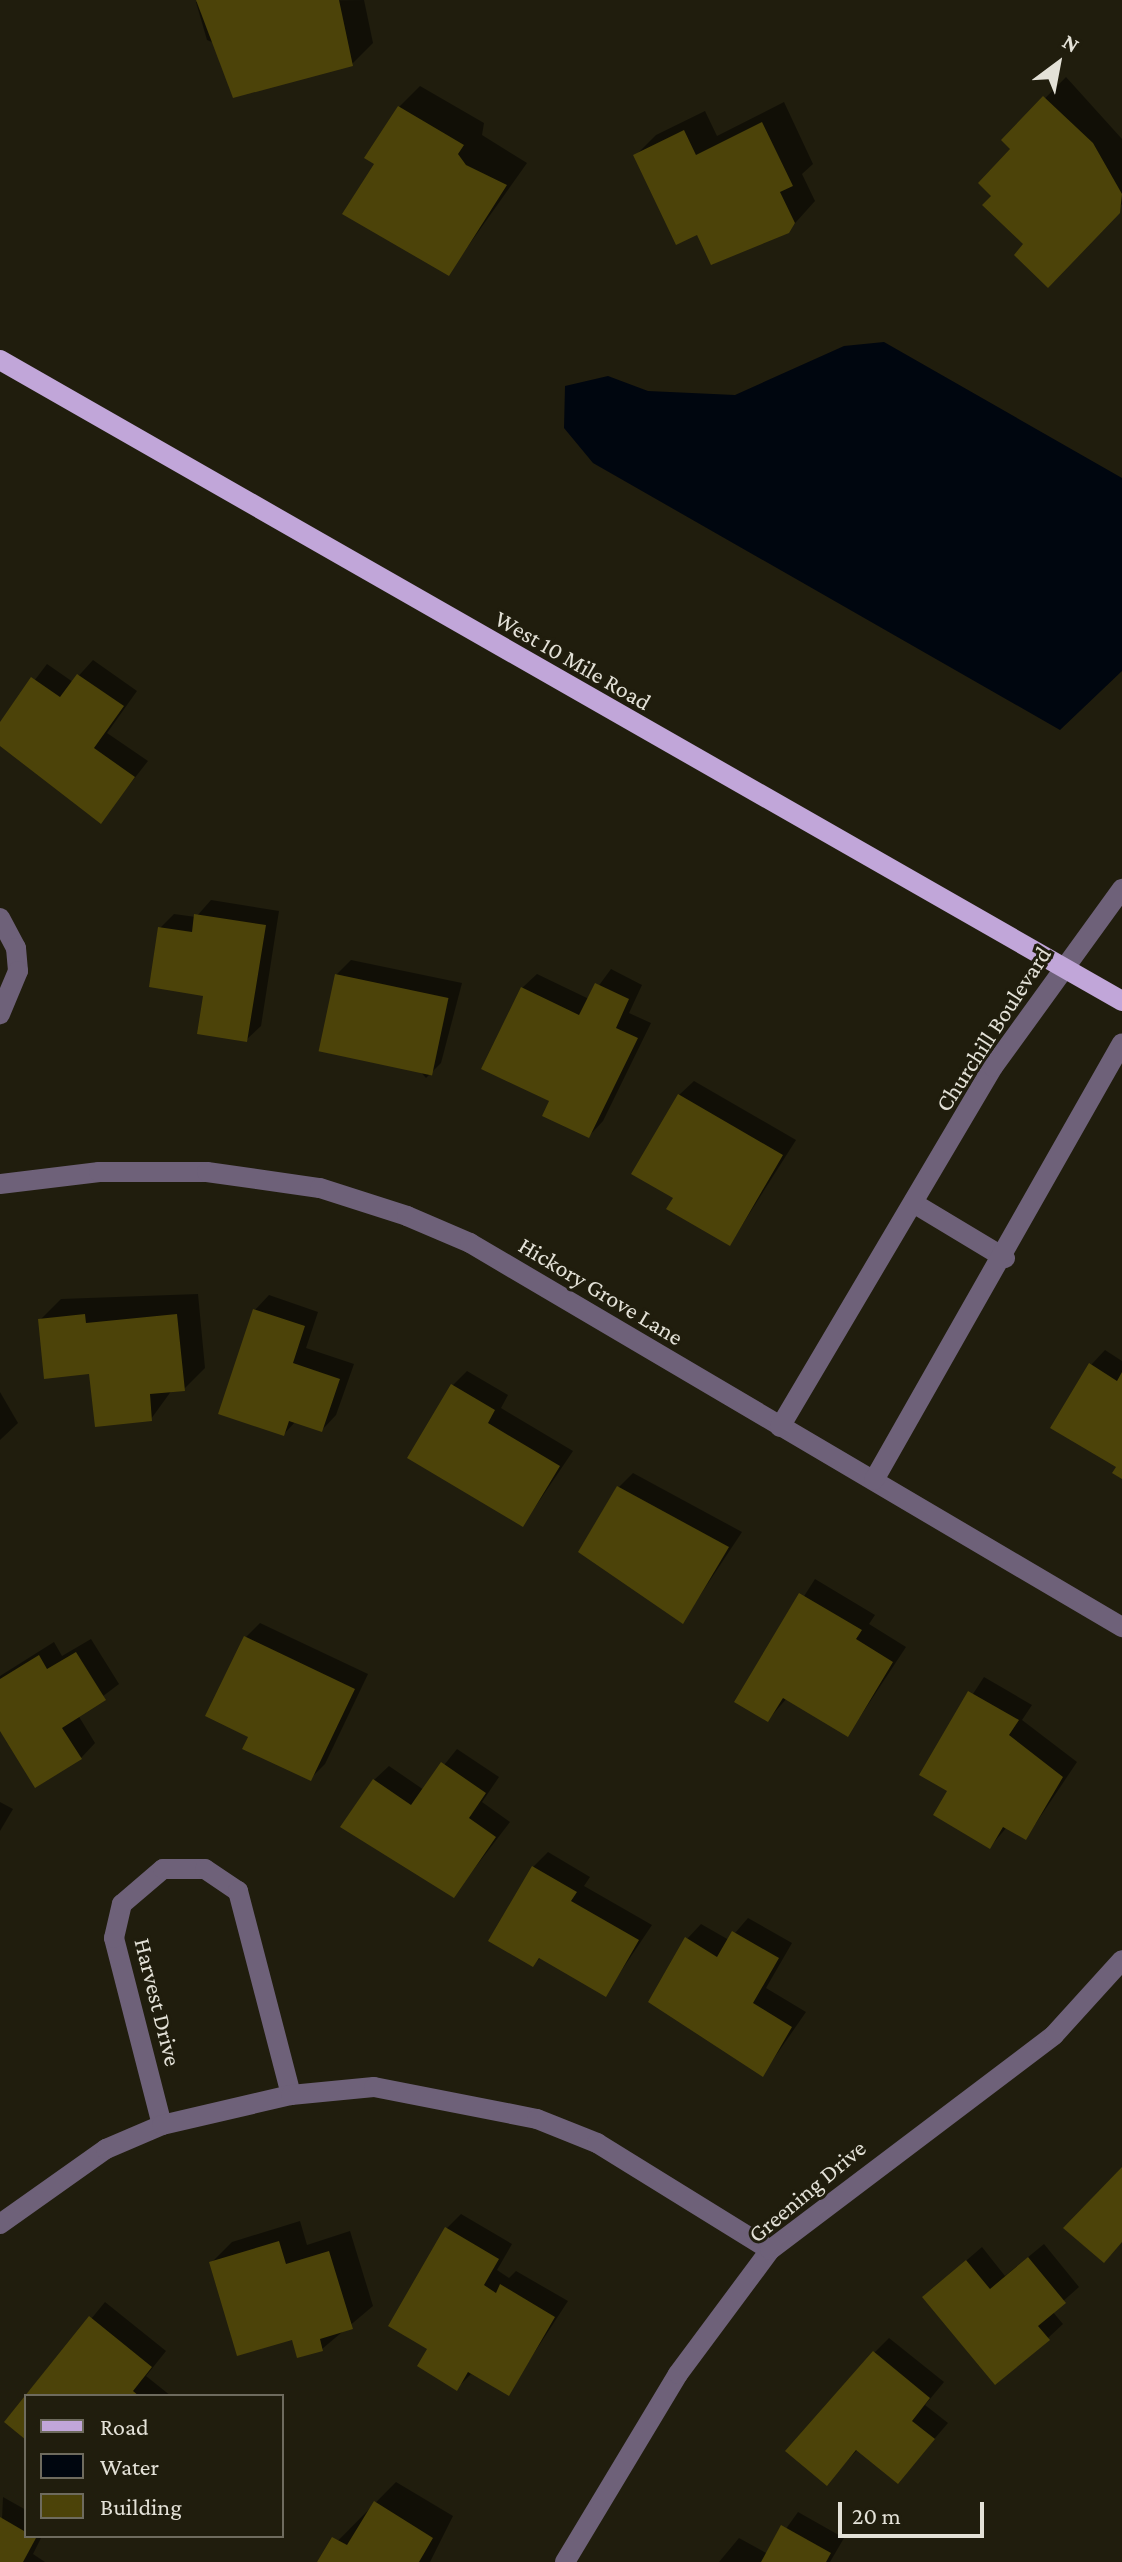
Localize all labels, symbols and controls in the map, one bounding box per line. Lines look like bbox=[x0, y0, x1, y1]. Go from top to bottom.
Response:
north arrow bbox=[1018, 24, 1098, 104]
text: N bbox=[1058, 29, 1084, 58]
street label: West 10 Mile Road bbox=[490, 604, 656, 716]
street label: Churchill Boulevard bbox=[929, 941, 1057, 1117]
street label: Hickory Grove Lane bbox=[514, 1231, 688, 1351]
street label: Harvest Drive bbox=[128, 1935, 188, 2069]
street label: Greening Drive bbox=[742, 2133, 872, 2249]
legend bbox=[24, 2394, 284, 2538]
text: Road bbox=[100, 2413, 149, 2440]
text: Water bbox=[100, 2453, 159, 2480]
scale bar bbox=[842, 2486, 988, 2536]
text: Building bbox=[100, 2493, 182, 2520]
text: 20 m bbox=[852, 2502, 901, 2529]

